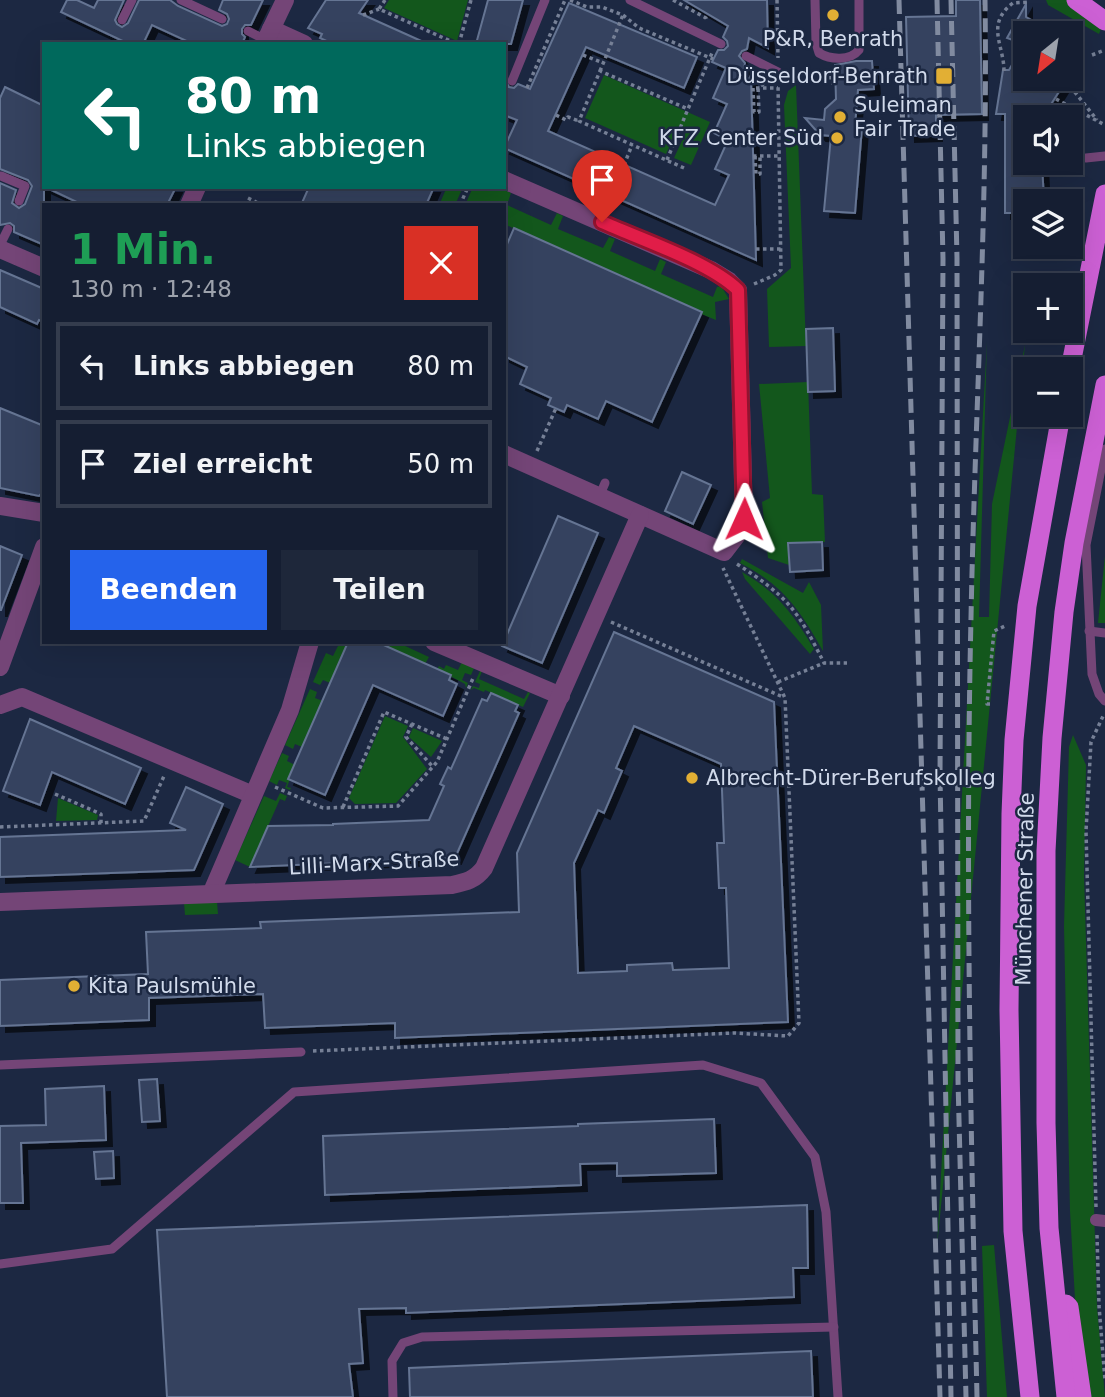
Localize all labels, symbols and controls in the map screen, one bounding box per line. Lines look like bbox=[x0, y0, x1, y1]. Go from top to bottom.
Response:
marker: P&R, Benrath bbox=[825, 7, 841, 23]
north arrow bbox=[1013, 21, 1083, 91]
map controls bbox=[1013, 21, 1083, 427]
place label: P&R, Benrath bbox=[763, 27, 903, 51]
place label: Düsseldorf-Benrath bbox=[726, 64, 928, 88]
marker: Düsseldorf-Benrath bbox=[934, 66, 954, 86]
text: 80 m bbox=[185, 68, 321, 125]
icon: left bbox=[70, 70, 161, 161]
place label: Suleiman Fair Trade bbox=[854, 93, 956, 141]
button: sound bbox=[1013, 105, 1083, 175]
marker: Suleiman Fair Trade bbox=[832, 109, 848, 125]
place label: KFZ Center Süd bbox=[659, 126, 823, 150]
text: Links abbiegen bbox=[185, 127, 426, 165]
marker: KFZ Center Süd bbox=[829, 130, 845, 146]
pin bbox=[572, 150, 632, 222]
icon: arrive bbox=[583, 161, 621, 199]
button: layers bbox=[1013, 189, 1083, 259]
text: 1 Min. bbox=[70, 225, 216, 274]
button: close bbox=[404, 226, 478, 300]
button: + bbox=[1013, 273, 1083, 343]
text: 130 m · 12:48 bbox=[70, 276, 232, 302]
icon: left bbox=[74, 347, 112, 385]
text: Links abbiegen bbox=[133, 351, 355, 381]
text: 80 m bbox=[407, 351, 474, 381]
button: − bbox=[1013, 357, 1083, 427]
icon: arrive bbox=[74, 445, 112, 483]
text: Ziel erreicht bbox=[133, 449, 313, 479]
text: 50 m bbox=[407, 449, 474, 479]
position arrow bbox=[707, 482, 781, 556]
button: Beenden bbox=[70, 550, 267, 630]
button: Teilen bbox=[281, 550, 478, 630]
place label: Albrecht-Dürer-Berufskolleg bbox=[706, 766, 996, 790]
marker: Albrecht-Dürer-Berufskolleg bbox=[684, 770, 700, 786]
street label: Münchener Straße bbox=[1011, 792, 1039, 986]
street label: Lilli-Marx-Straße bbox=[288, 847, 460, 879]
place label: Kita Paulsmühle bbox=[88, 974, 256, 998]
marker: Kita Paulsmühle bbox=[66, 978, 82, 994]

